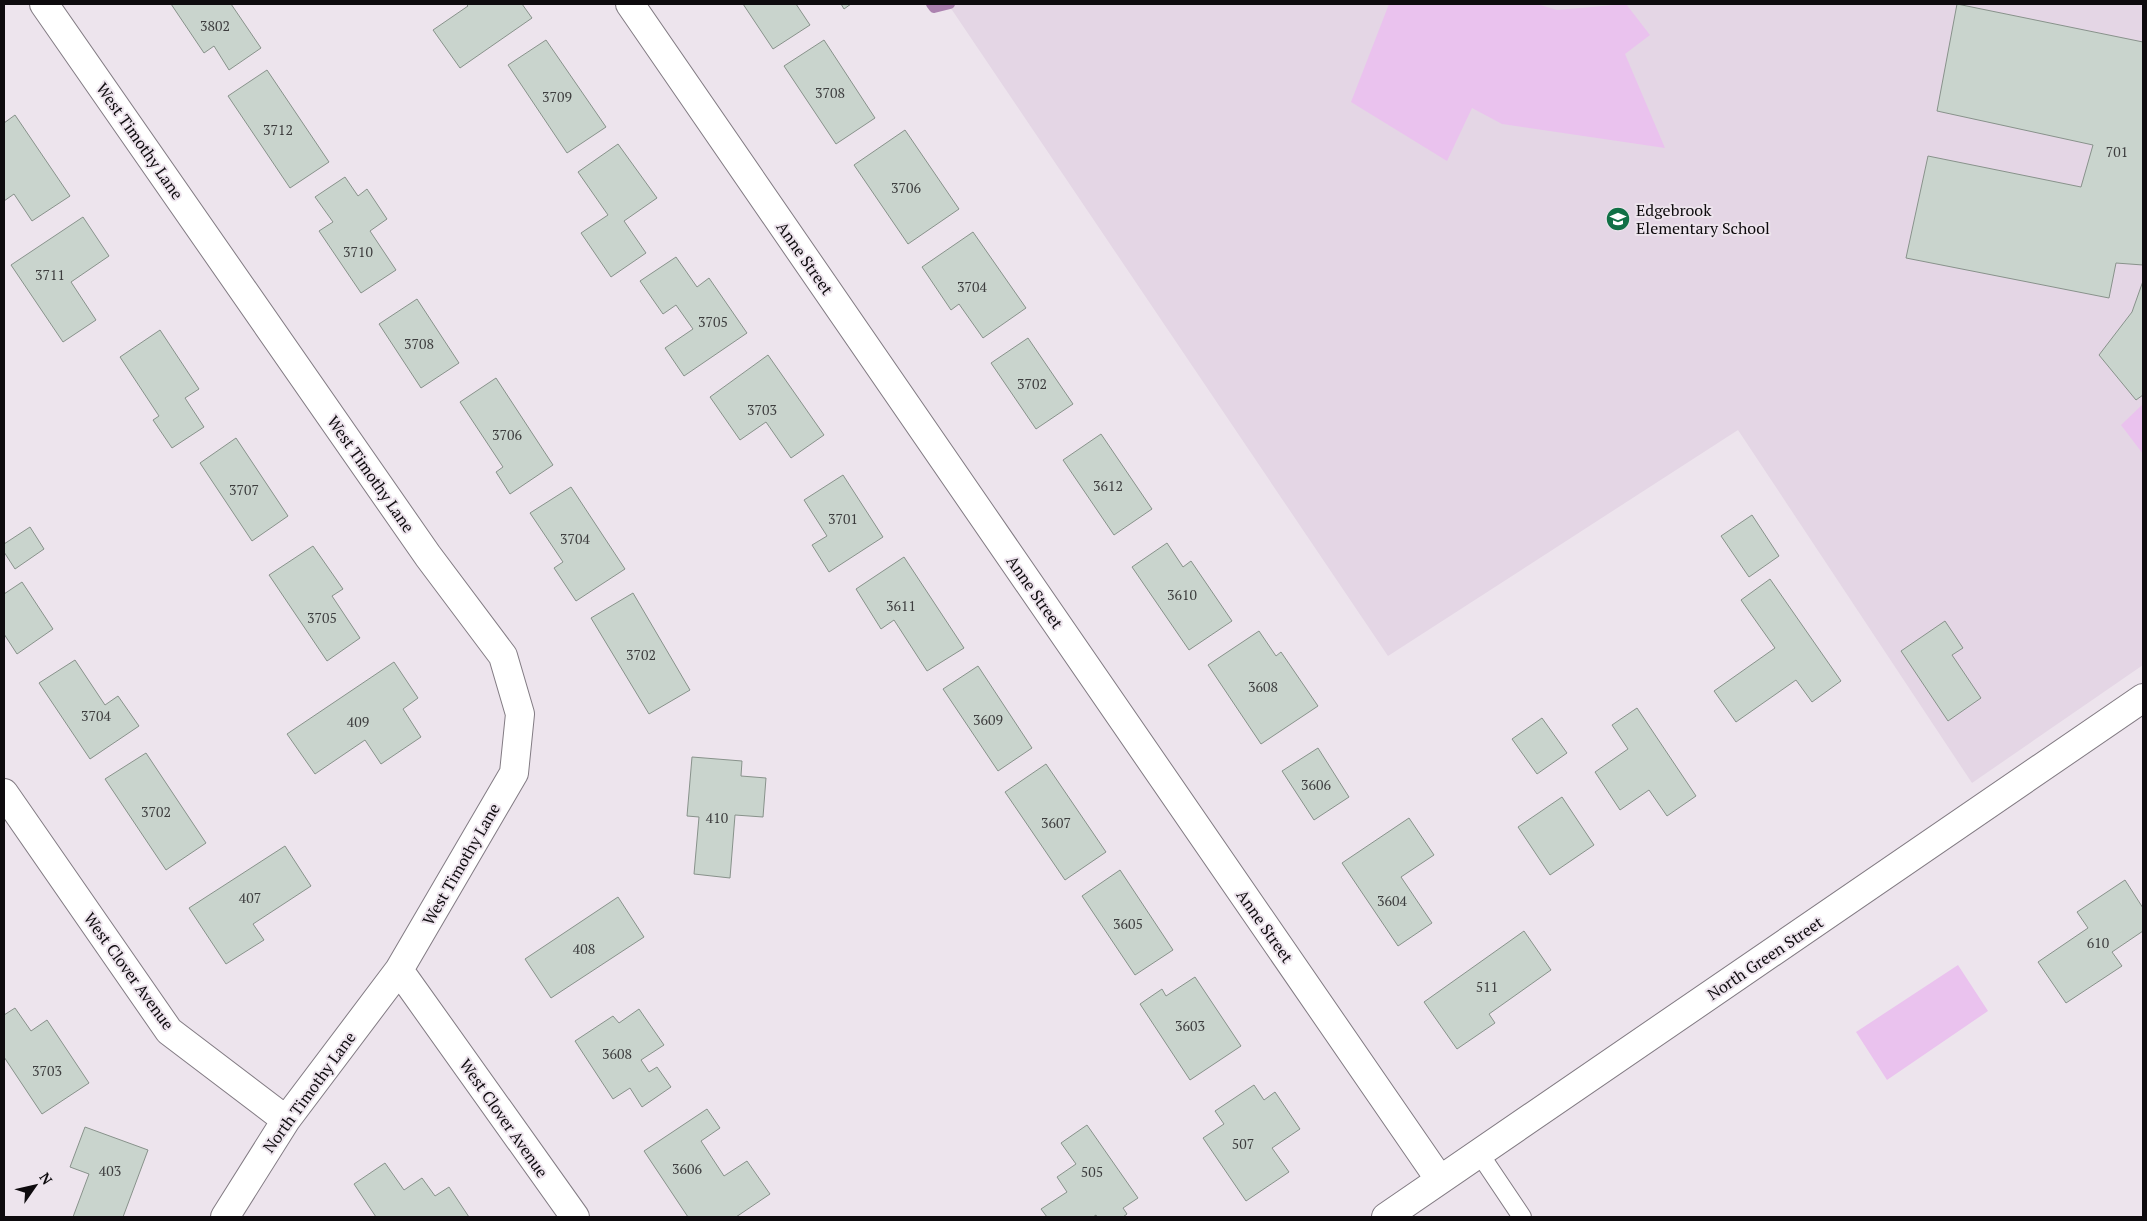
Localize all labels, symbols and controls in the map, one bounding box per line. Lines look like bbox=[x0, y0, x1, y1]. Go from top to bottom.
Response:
house number: 3802 bbox=[200, 16, 230, 35]
street label: West Timothy Lane bbox=[92, 78, 188, 204]
house number: 3708 bbox=[815, 83, 845, 102]
house number: 3709 bbox=[542, 87, 572, 106]
house number: 3712 bbox=[263, 120, 293, 139]
house number: 701 bbox=[2106, 142, 2128, 161]
house number: 3706 bbox=[891, 178, 921, 197]
place label: Edgebrook Elementary School bbox=[1636, 199, 1770, 239]
school or university icon: Edgebrook Elementary School bbox=[1605, 206, 1631, 232]
street label: Anne Street bbox=[772, 217, 838, 299]
house number: 3710 bbox=[343, 242, 373, 261]
house number: 3711 bbox=[35, 265, 65, 284]
house number: 3704 bbox=[957, 277, 987, 296]
house number: 3705 bbox=[698, 312, 728, 331]
house number: 3708 bbox=[404, 334, 434, 353]
house number: 3702 bbox=[1017, 374, 1047, 393]
house number: 3703 bbox=[747, 400, 777, 419]
street label: West Timothy Lane bbox=[323, 411, 419, 537]
house number: 3706 bbox=[492, 425, 522, 444]
house number: 3612 bbox=[1093, 476, 1123, 495]
house number: 3707 bbox=[229, 480, 259, 499]
house number: 3701 bbox=[828, 509, 858, 528]
house number: 3704 bbox=[560, 529, 590, 548]
street label: Anne Street bbox=[1002, 551, 1068, 633]
house number: 3610 bbox=[1167, 585, 1197, 604]
house number: 3611 bbox=[886, 596, 916, 615]
house number: 3705 bbox=[307, 608, 337, 627]
house number: 3702 bbox=[626, 645, 656, 664]
house number: 3608 bbox=[1248, 677, 1278, 696]
house number: 3704 bbox=[81, 706, 111, 725]
house number: 3609 bbox=[973, 710, 1003, 729]
house number: 409 bbox=[347, 712, 369, 731]
house number: 3606 bbox=[1301, 775, 1331, 794]
street label: West Timothy Lane bbox=[417, 799, 505, 929]
house number: 3702 bbox=[141, 802, 171, 821]
house number: 410 bbox=[706, 808, 728, 827]
house number: 3607 bbox=[1041, 813, 1071, 832]
street label: Anne Street bbox=[1232, 885, 1298, 967]
house number: 407 bbox=[239, 888, 261, 907]
house number: 3604 bbox=[1377, 891, 1407, 910]
street label: West Clover Avenue bbox=[79, 908, 179, 1034]
street label: North Green Street bbox=[1703, 911, 1827, 1005]
house number: 3605 bbox=[1113, 914, 1143, 933]
house number: 610 bbox=[2087, 933, 2109, 952]
house number: 408 bbox=[573, 939, 595, 958]
house number: 511 bbox=[1476, 977, 1498, 996]
house number: 3603 bbox=[1175, 1016, 1205, 1035]
street label: North Timothy Lane bbox=[258, 1027, 360, 1157]
house number: 3608 bbox=[602, 1044, 632, 1063]
street label: West Clover Avenue bbox=[455, 1054, 553, 1182]
house number: 3703 bbox=[32, 1061, 62, 1080]
house number: 507 bbox=[1232, 1134, 1254, 1153]
house number: 3606 bbox=[672, 1159, 702, 1178]
north arrow bbox=[10, 1161, 60, 1211]
house number: 403 bbox=[99, 1161, 121, 1180]
house number: 505 bbox=[1081, 1162, 1103, 1181]
text: N bbox=[35, 1169, 57, 1188]

